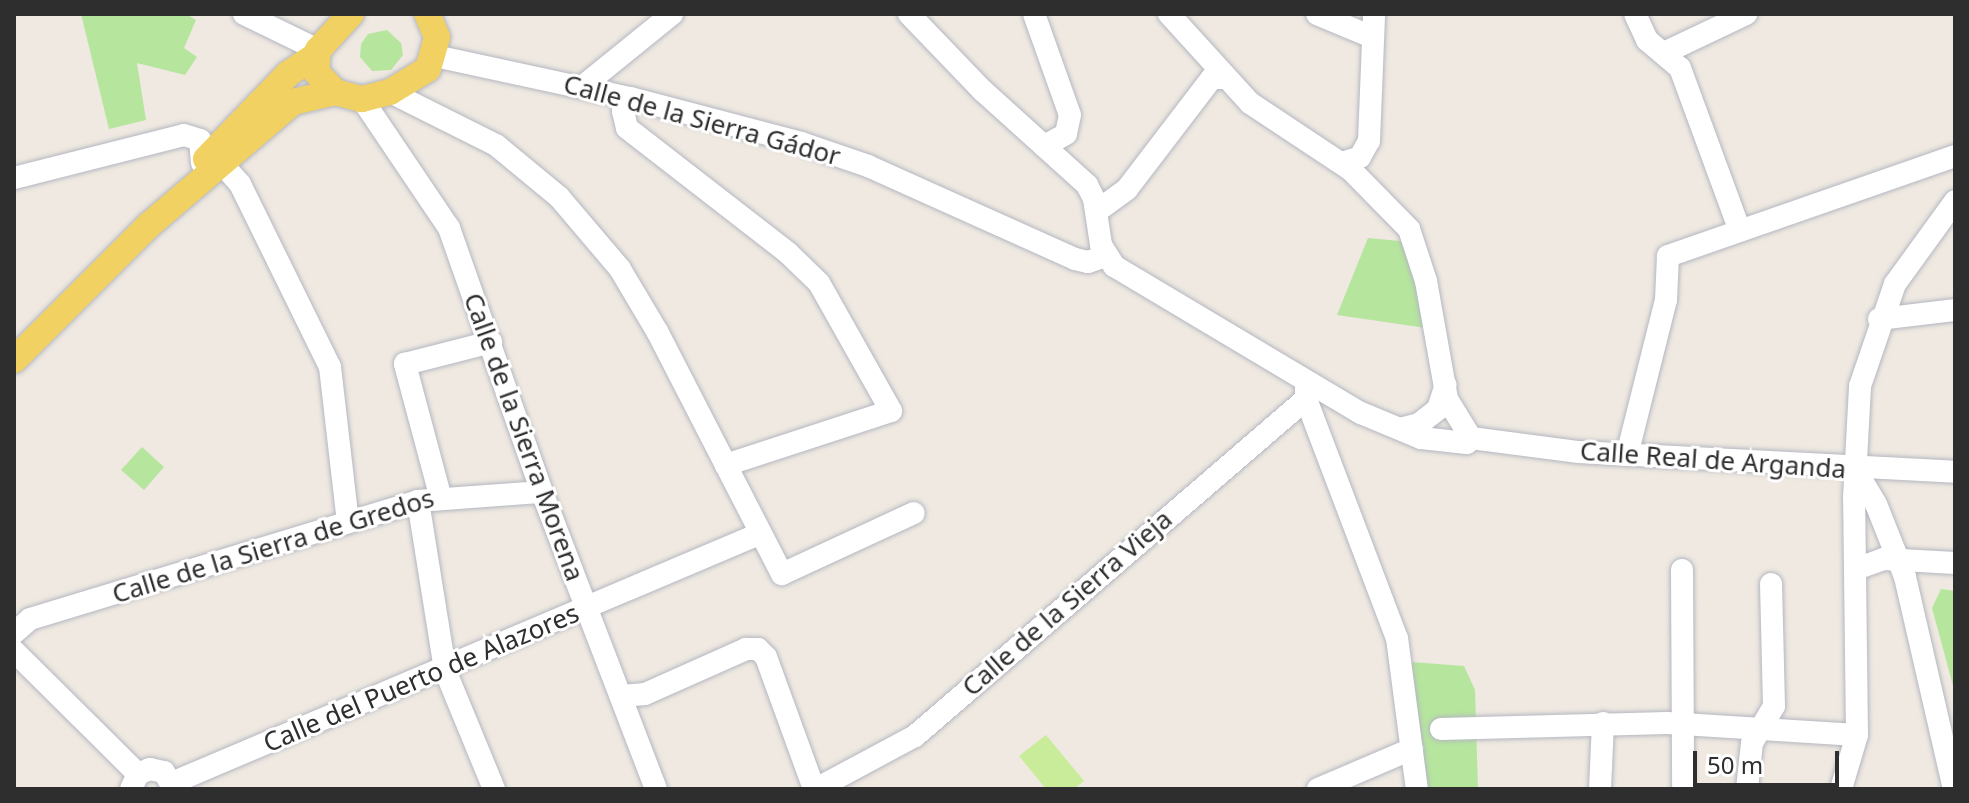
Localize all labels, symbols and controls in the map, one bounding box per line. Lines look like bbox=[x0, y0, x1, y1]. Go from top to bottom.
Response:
street label: Calle de la Sierra Gádor bbox=[560, 68, 844, 172]
street label: Calle de la Sierra Morena bbox=[457, 289, 591, 585]
street label: Calle Real de Arganda bbox=[1579, 435, 1847, 485]
street label: Calle de la Sierra de Gredos bbox=[108, 482, 438, 610]
street label: Calle de la Sierra Vieja bbox=[956, 503, 1178, 703]
street label: Calle del Puerto de Alazores bbox=[259, 597, 583, 759]
scale bar bbox=[1697, 735, 1843, 785]
text: 50 m bbox=[1707, 748, 1763, 781]

